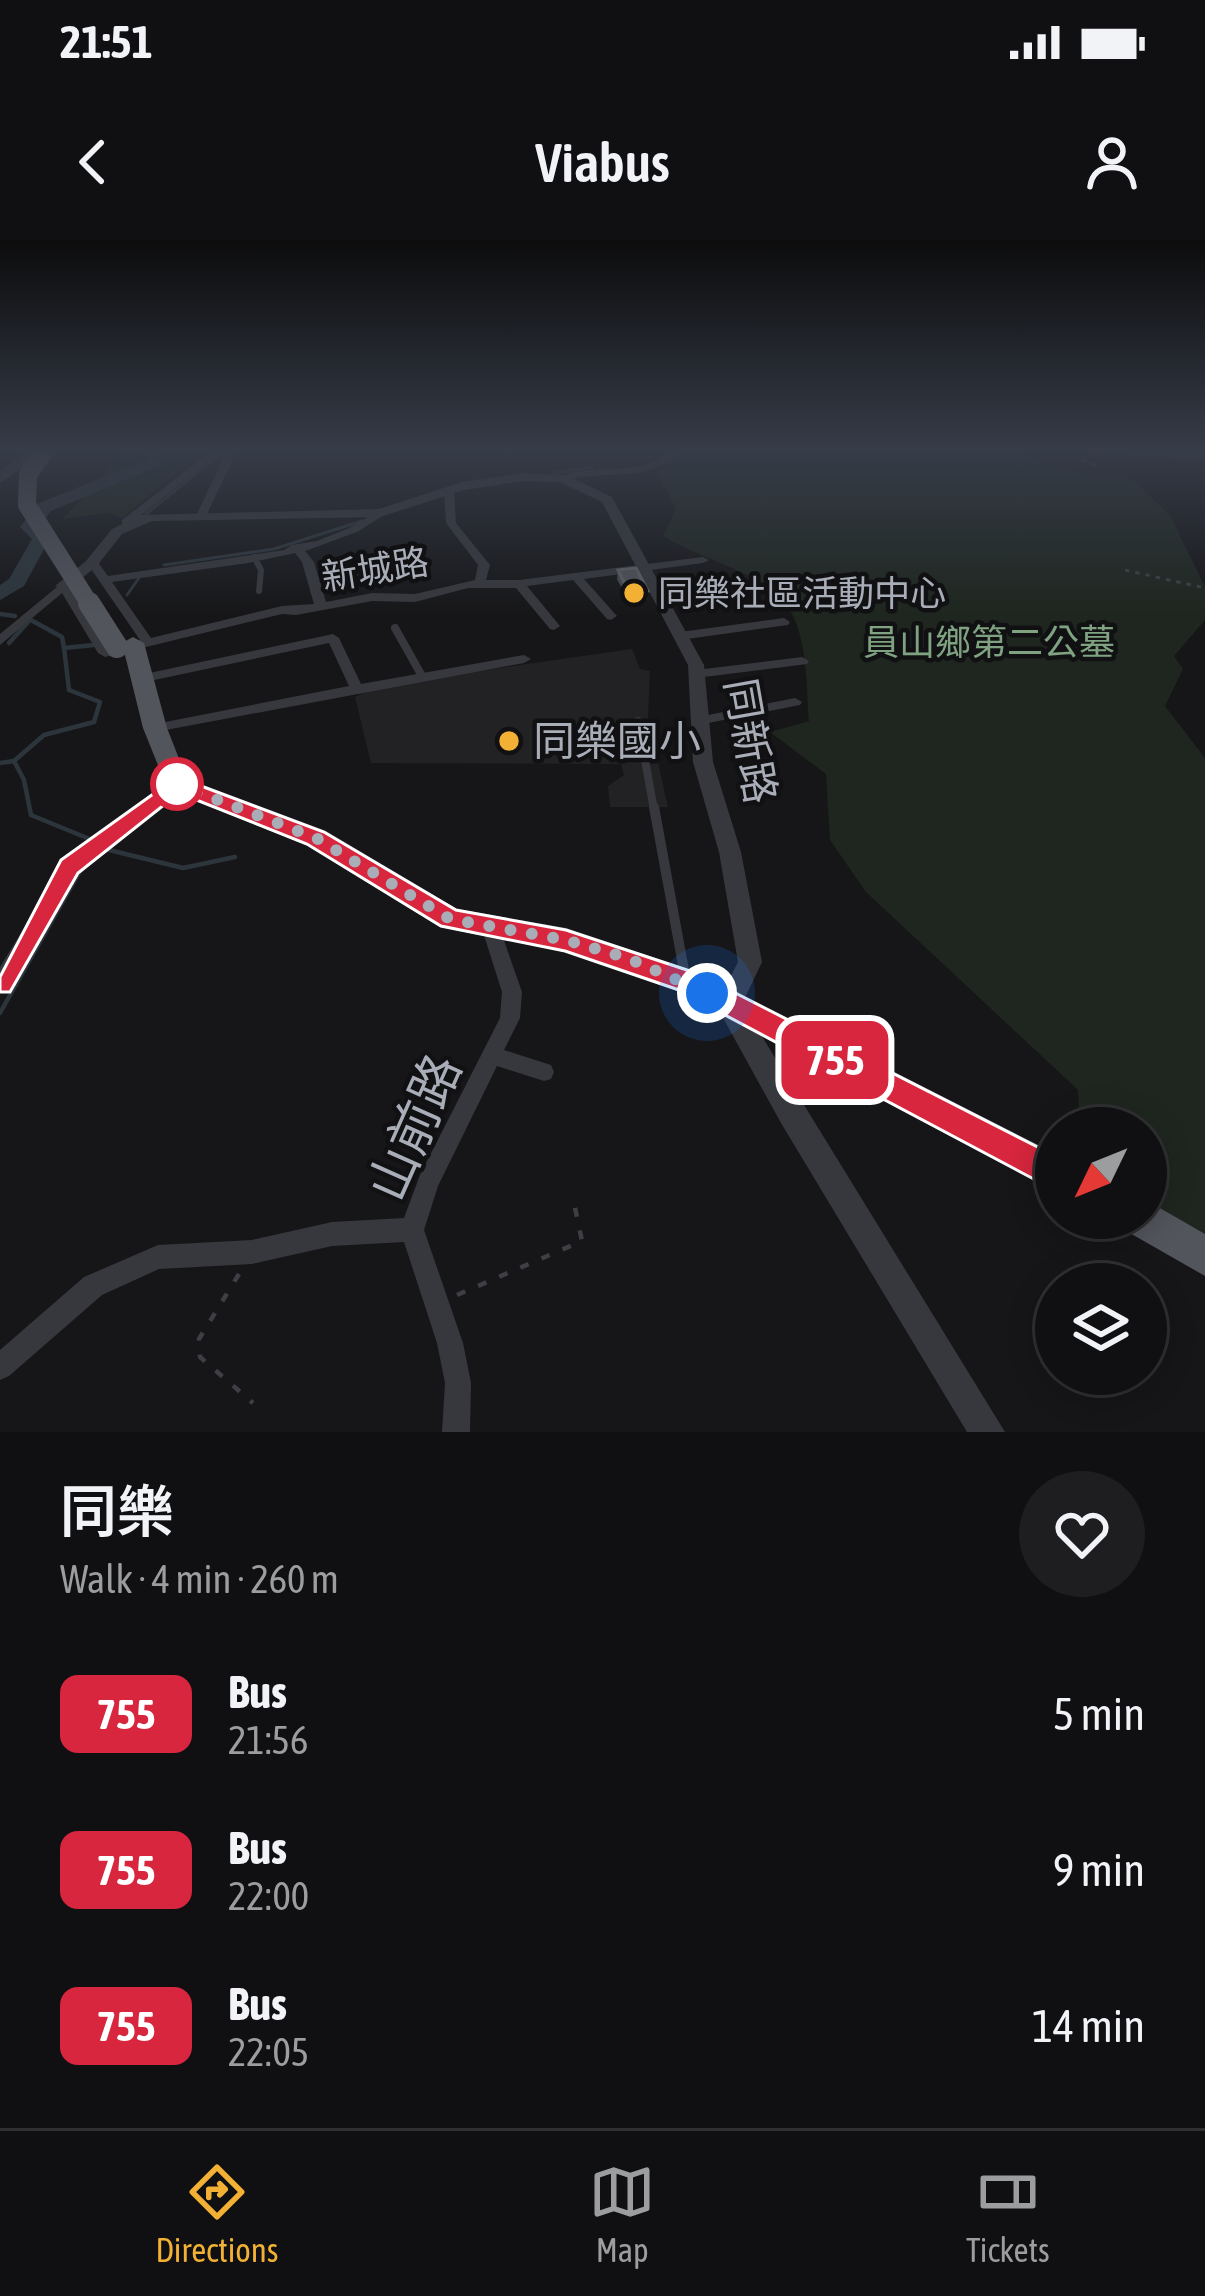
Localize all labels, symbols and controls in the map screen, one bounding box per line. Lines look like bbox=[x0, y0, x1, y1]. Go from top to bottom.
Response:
text: 21:51 bbox=[60, 16, 153, 68]
icon: back bbox=[60, 129, 126, 195]
icon: person bbox=[1079, 129, 1145, 195]
text: Viabus bbox=[535, 132, 670, 193]
street label: 新城路 bbox=[318, 540, 432, 598]
place label: 同樂社區活動中心 bbox=[658, 572, 946, 614]
marker: 同樂社區活動中心 bbox=[621, 580, 647, 606]
park label: 員山鄉第二公墓 bbox=[863, 621, 1115, 663]
street label: 同新路 bbox=[716, 675, 786, 807]
place label: 同樂國小 bbox=[533, 717, 701, 765]
marker: 同樂國小 bbox=[496, 728, 522, 754]
unlabelled marker bbox=[152, 759, 202, 809]
your location bbox=[677, 963, 737, 1023]
line badge: 755 bbox=[766, 1021, 904, 1099]
text: 755 bbox=[805, 1036, 865, 1084]
street label: 山前路 bbox=[356, 1045, 472, 1209]
north arrow bbox=[1035, 1107, 1167, 1239]
map controls bbox=[1035, 1107, 1167, 1395]
button: layers bbox=[1035, 1263, 1167, 1395]
button: heart bbox=[1019, 1471, 1145, 1597]
text: 同樂 bbox=[60, 1479, 174, 1544]
text: Walk · 4 min · 260 m bbox=[60, 1557, 339, 1601]
text: Bus bbox=[228, 1666, 287, 1718]
text: 5 min bbox=[1053, 1688, 1145, 1740]
text: 755 bbox=[96, 1690, 156, 1738]
text: 21:56 bbox=[228, 1718, 308, 1762]
text: Bus bbox=[228, 1822, 287, 1874]
text: 9 min bbox=[1053, 1844, 1145, 1896]
text: 755 bbox=[96, 1846, 156, 1894]
text: 22:00 bbox=[228, 1874, 309, 1918]
text: Bus bbox=[228, 1978, 287, 2030]
text: 14 min bbox=[1032, 2000, 1145, 2052]
text: 755 bbox=[96, 2002, 156, 2050]
text: 22:05 bbox=[228, 2030, 309, 2074]
tab: Directions bbox=[155, 2159, 278, 2269]
tab: Map bbox=[589, 2159, 655, 2269]
tab: Tickets bbox=[966, 2159, 1050, 2269]

